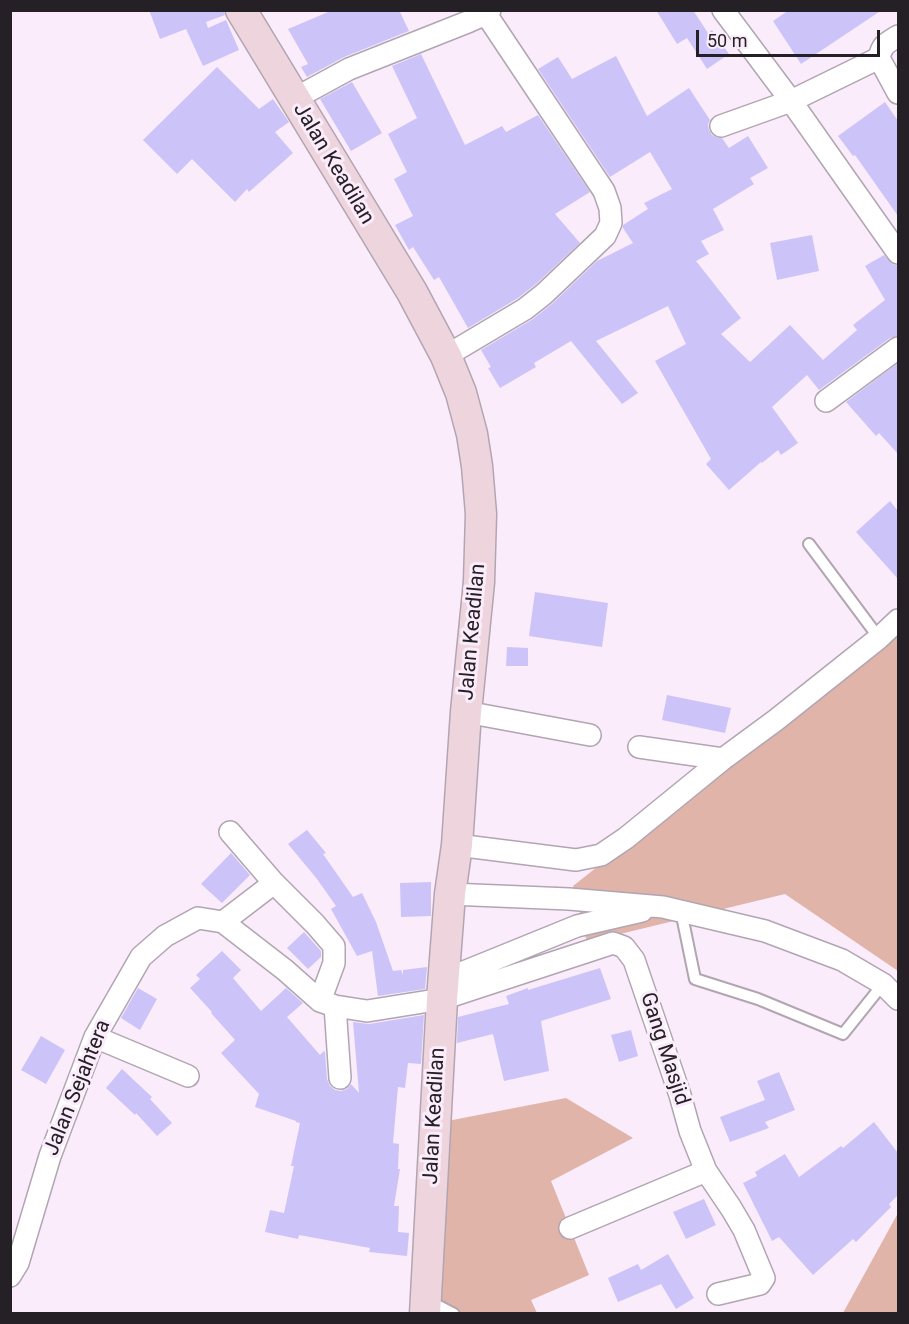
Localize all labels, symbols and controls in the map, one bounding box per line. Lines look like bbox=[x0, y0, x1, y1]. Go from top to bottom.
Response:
scale bar bbox=[699, 18, 884, 56]
text: 50 m bbox=[707, 30, 747, 51]
street label: Jalan Keadilan bbox=[287, 99, 379, 229]
street label: Jalan Keadilan bbox=[454, 563, 492, 701]
street label: Gang Masjid bbox=[634, 990, 694, 1108]
street label: Jalan Sejahtera bbox=[39, 1016, 117, 1160]
street label: Jalan Keadilan bbox=[419, 1047, 451, 1185]

